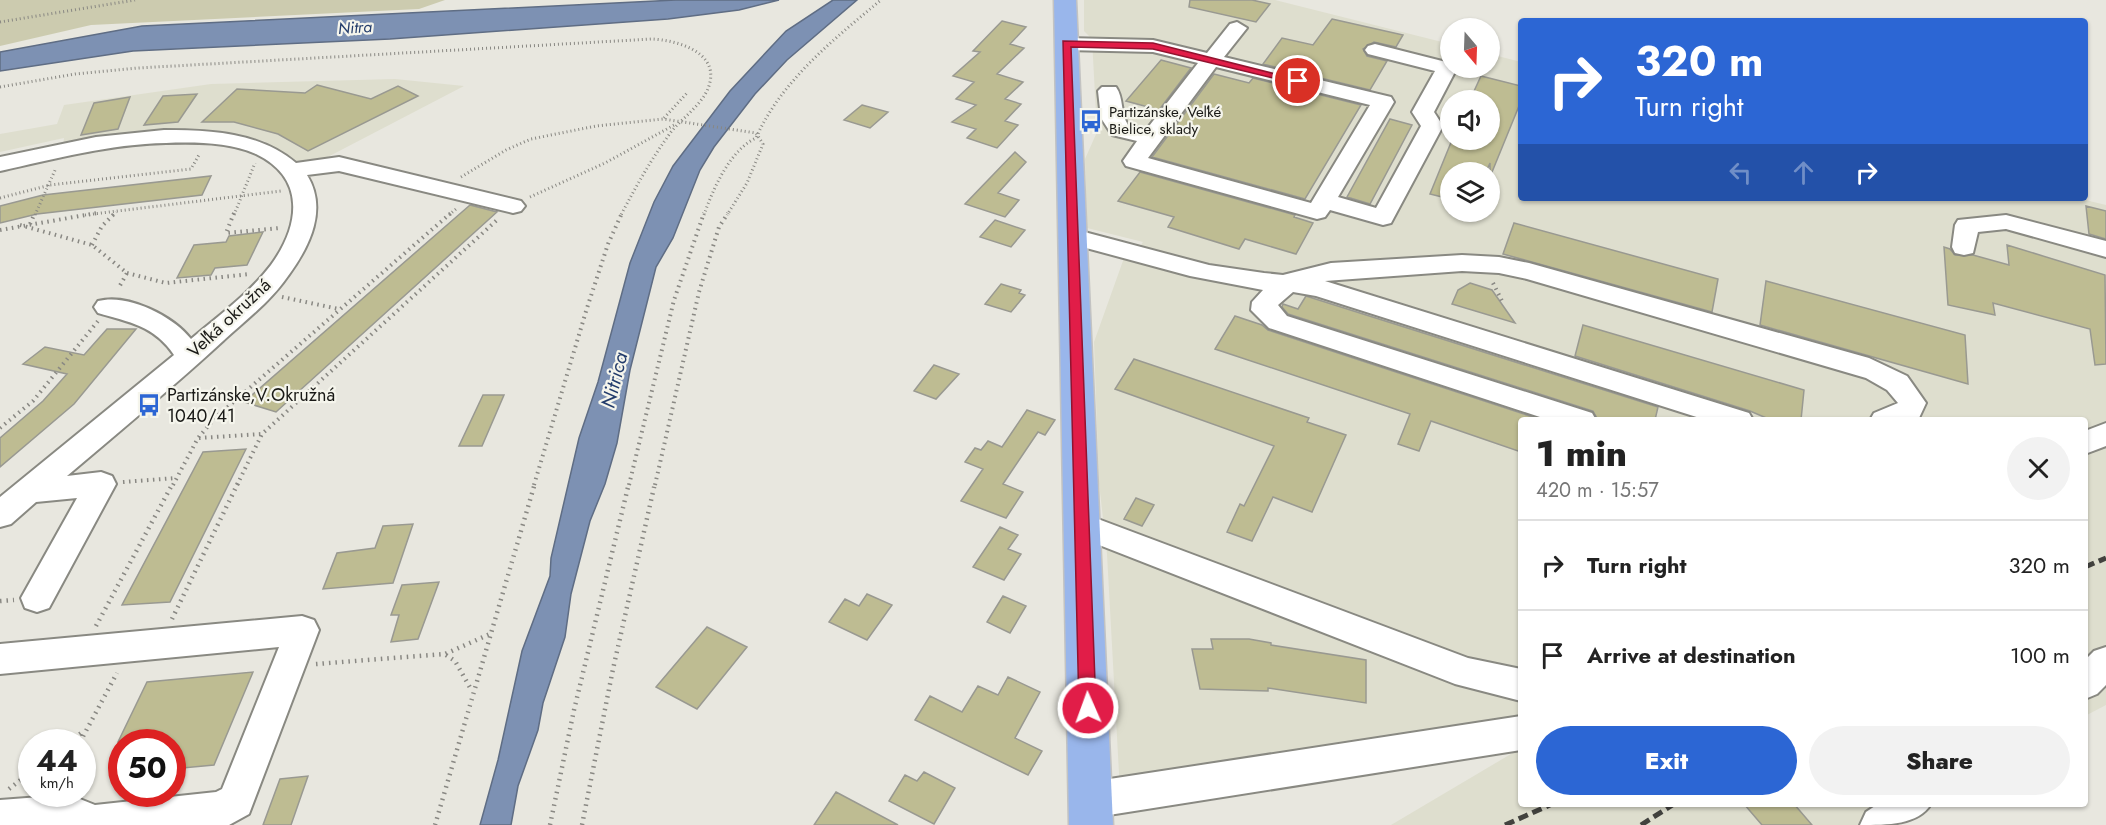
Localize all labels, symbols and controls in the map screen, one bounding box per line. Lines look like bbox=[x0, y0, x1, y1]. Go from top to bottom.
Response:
water label: Nitra bbox=[337, 15, 373, 40]
north arrow bbox=[1440, 18, 1500, 78]
map controls bbox=[1440, 18, 1500, 222]
text: 320 m bbox=[1635, 31, 1763, 92]
icon: right bbox=[1536, 42, 1614, 120]
pin bbox=[1272, 55, 1323, 106]
icon: arrive bbox=[1281, 64, 1314, 97]
text: Turn right bbox=[1635, 87, 1743, 126]
button: sound bbox=[1440, 90, 1500, 150]
place label: Partizánske, Veľké Bielice, sklady bbox=[1109, 101, 1221, 140]
bus stop icon: Partizánske, Veľké Bielice, sklady bbox=[1078, 108, 1104, 134]
icon: left bbox=[1724, 156, 1757, 189]
icon: ahead bbox=[1787, 156, 1820, 189]
icon: right bbox=[1850, 156, 1883, 189]
button: layers bbox=[1440, 162, 1500, 222]
street label: Veľká okružná bbox=[181, 272, 277, 364]
water label: Nitrica bbox=[594, 349, 635, 411]
place label: Partizánske,V.Okružná 1040/41 bbox=[167, 382, 335, 429]
bus stop icon: Partizánske,V.Okružná 1040/41 bbox=[136, 392, 162, 418]
text: 1 min bbox=[1536, 427, 1627, 479]
button: close bbox=[2007, 437, 2070, 500]
text: 420 m · 15:57 bbox=[1536, 476, 1659, 505]
icon: right bbox=[1536, 549, 1569, 582]
text: Turn right bbox=[1587, 549, 1687, 581]
text: 320 m bbox=[2009, 549, 2070, 581]
icon: arrive bbox=[1536, 639, 1569, 672]
text: Arrive at destination bbox=[1587, 639, 1796, 671]
text: 100 m bbox=[2010, 639, 2070, 671]
position arrow bbox=[1056, 676, 1120, 740]
button: Exit bbox=[1536, 726, 1797, 795]
button: Share bbox=[1809, 726, 2070, 795]
speed limit sign: 50 bbox=[108, 729, 186, 807]
text: 44 bbox=[36, 739, 78, 782]
text: km/h bbox=[40, 772, 74, 794]

